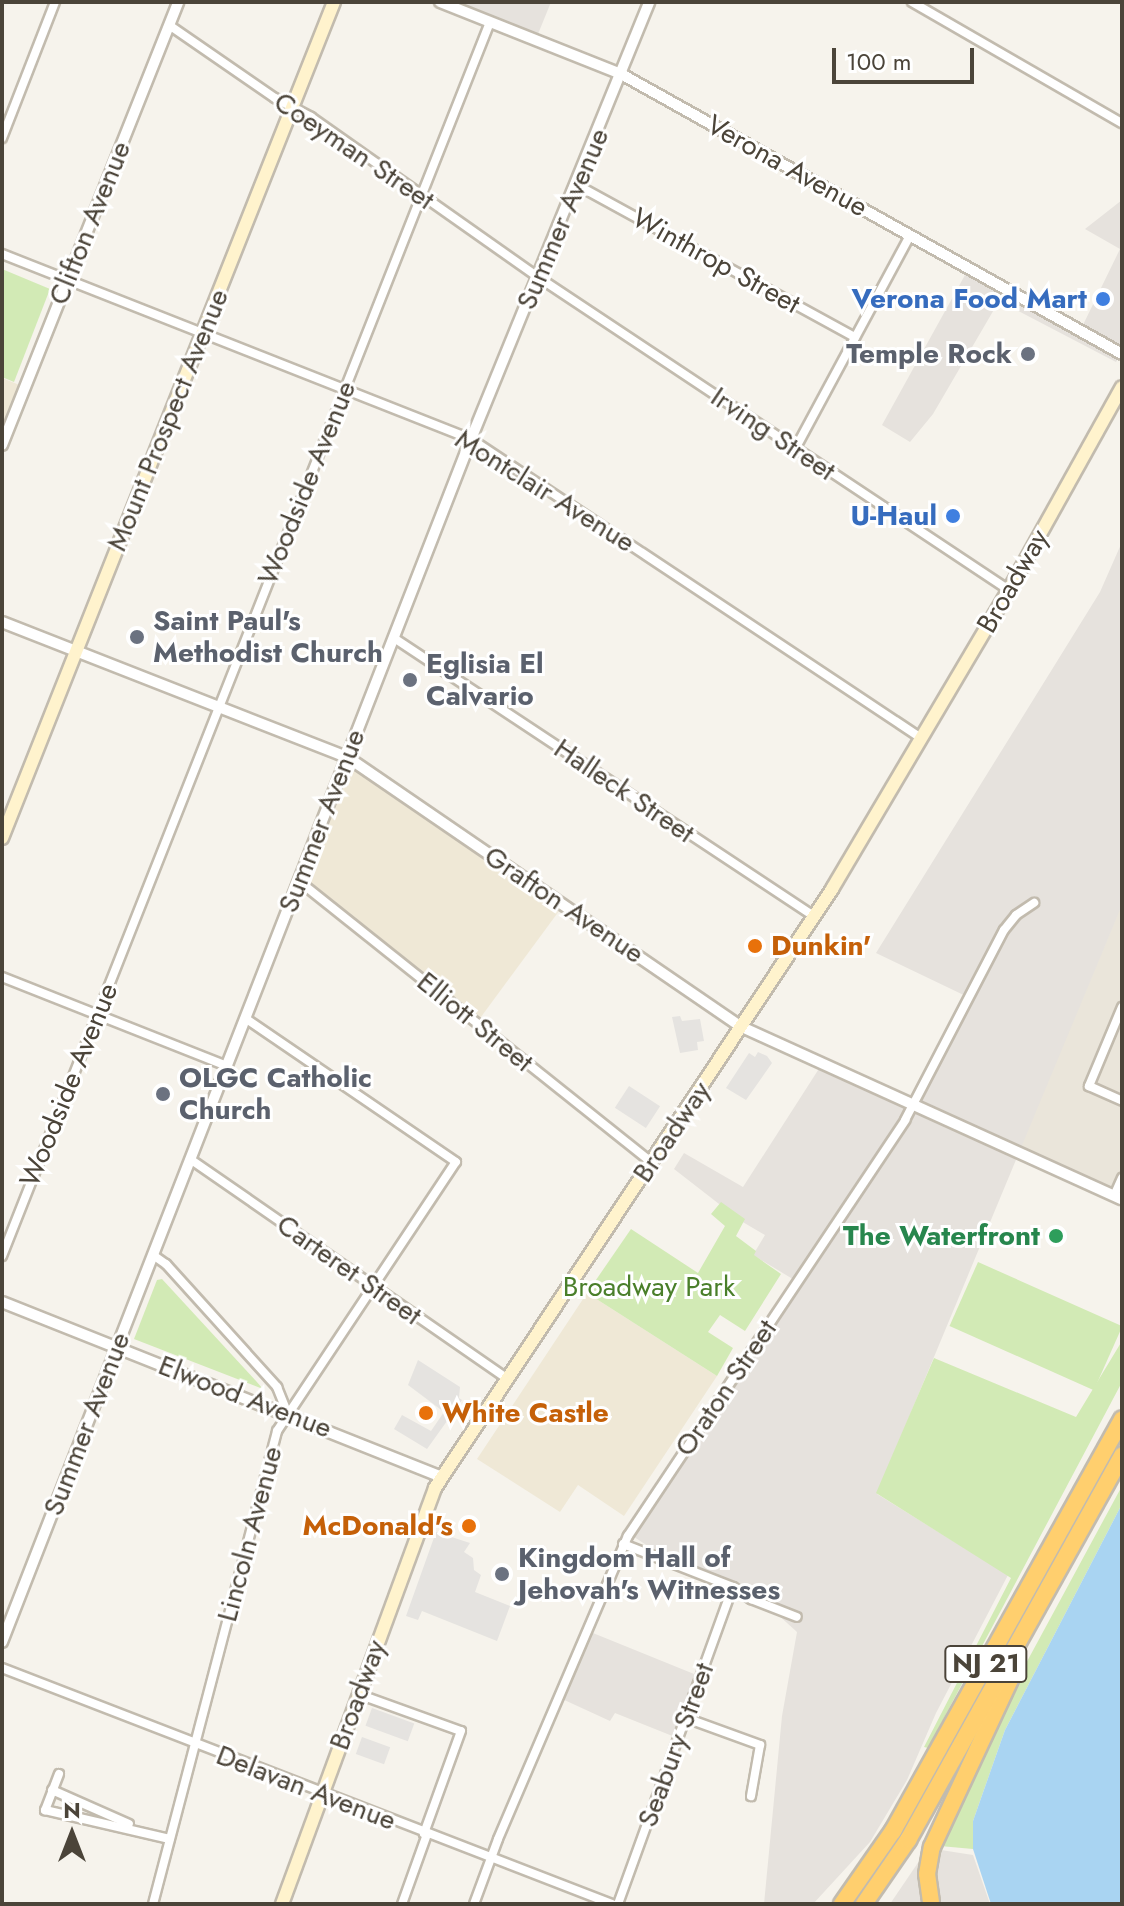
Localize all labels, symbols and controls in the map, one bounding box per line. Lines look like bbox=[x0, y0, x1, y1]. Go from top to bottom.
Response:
scale bar bbox=[836, 32, 978, 82]
text: 100 m bbox=[846, 44, 912, 79]
street label: Coeyman Street bbox=[268, 85, 440, 217]
street label: Verona Avenue bbox=[701, 108, 873, 224]
street label: Summer Avenue bbox=[510, 123, 616, 315]
street label: Clifton Avenue bbox=[42, 136, 138, 310]
street label: Winthrop Street bbox=[626, 201, 806, 321]
place label: Verona Food Mart bbox=[852, 282, 1087, 316]
street label: Mount Prospect Avenue bbox=[100, 284, 236, 556]
marker: Verona Food Mart bbox=[1094, 290, 1112, 308]
place label: Temple Rock bbox=[846, 337, 1012, 371]
marker: Temple Rock bbox=[1019, 345, 1037, 363]
street label: Woodside Avenue bbox=[251, 376, 363, 590]
street label: Irving Street bbox=[704, 380, 842, 488]
street label: Montclair Avenue bbox=[449, 422, 641, 560]
place label: U-Haul bbox=[850, 499, 937, 533]
marker: U-Haul bbox=[944, 507, 962, 525]
street label: Broadway bbox=[970, 523, 1056, 639]
place label: Saint Paul's Methodist Church bbox=[153, 604, 383, 670]
marker: Saint Paul's Methodist Church bbox=[128, 628, 146, 646]
place label: Eglisia El Calvario bbox=[426, 647, 544, 713]
marker: Eglisia El Calvario bbox=[401, 671, 419, 689]
street label: Summer Avenue bbox=[272, 725, 372, 917]
street label: Halleck Street bbox=[548, 732, 700, 850]
street label: Grafton Avenue bbox=[478, 839, 650, 971]
place label: Dunkin' bbox=[771, 929, 871, 963]
marker: Dunkin' bbox=[746, 937, 764, 955]
street label: Elliott Street bbox=[410, 965, 540, 1079]
street label: Woodside Avenue bbox=[13, 978, 125, 1192]
place label: OLGC Catholic Church bbox=[179, 1061, 372, 1127]
street label: Broadway bbox=[626, 1075, 718, 1189]
marker: OLGC Catholic Church bbox=[154, 1085, 172, 1103]
street label: Carteret Street bbox=[270, 1208, 428, 1332]
place label: The Waterfront bbox=[843, 1219, 1040, 1253]
marker: The Waterfront bbox=[1047, 1227, 1065, 1245]
park label: Broadway Park bbox=[563, 1270, 735, 1304]
street label: Oraton Street bbox=[668, 1313, 784, 1463]
street label: Summer Avenue bbox=[37, 1328, 137, 1520]
street label: Elwood Avenue bbox=[154, 1349, 336, 1445]
place label: White Castle bbox=[442, 1396, 609, 1430]
marker: White Castle bbox=[417, 1404, 435, 1422]
street label: Lincoln Avenue bbox=[210, 1443, 290, 1625]
place label: McDonald's bbox=[303, 1509, 453, 1543]
marker: McDonald's bbox=[460, 1517, 478, 1535]
place label: Kingdom Hall of Jehovah's Witnesses bbox=[518, 1541, 780, 1607]
marker: Kingdom Hall of Jehovah's Witnesses bbox=[493, 1565, 511, 1583]
street label: Broadway bbox=[323, 1636, 393, 1754]
road number: NJ 21 bbox=[944, 1642, 1028, 1686]
street label: Seabury Street bbox=[631, 1659, 721, 1831]
street label: Delavan Avenue bbox=[212, 1738, 400, 1838]
north arrow bbox=[32, 1794, 112, 1874]
text: N bbox=[63, 1794, 81, 1826]

